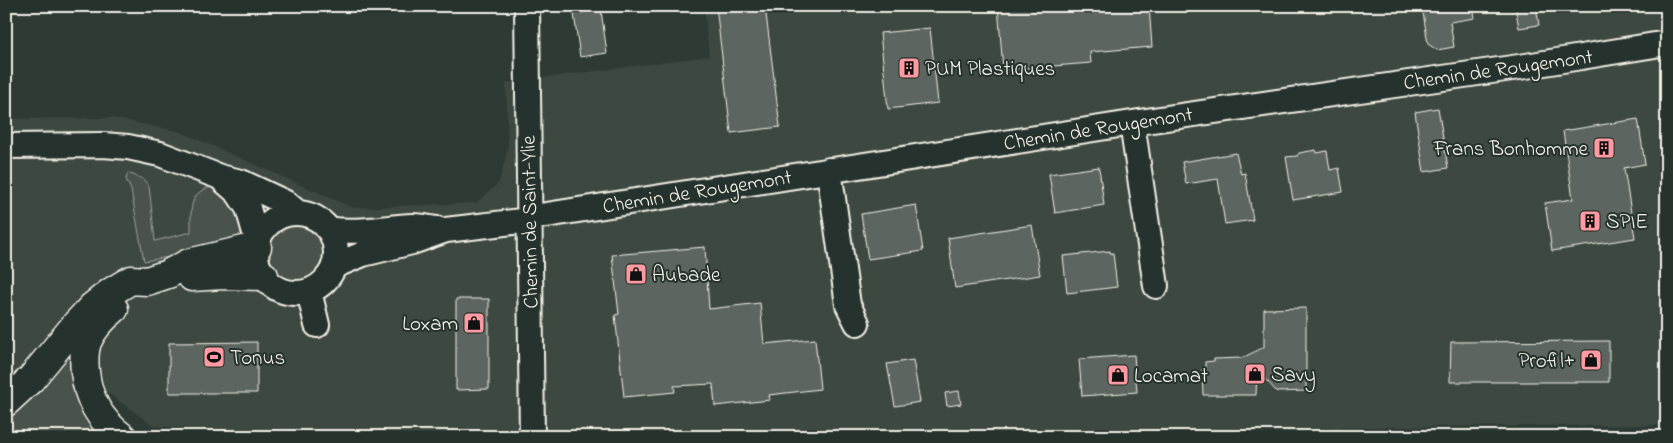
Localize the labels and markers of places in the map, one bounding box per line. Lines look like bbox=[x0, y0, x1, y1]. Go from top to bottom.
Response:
place label: PUM Plastiques bbox=[925, 55, 1055, 85]
building icon: PUM Plastiques bbox=[897, 56, 921, 80]
place label: Frans Bonhomme bbox=[1433, 135, 1589, 165]
building icon: Frans Bonhomme bbox=[1592, 136, 1616, 160]
place label: SPIE bbox=[1606, 208, 1648, 238]
building icon: SPIE bbox=[1578, 209, 1602, 233]
place label: Aubade bbox=[652, 261, 721, 291]
shop icon: Aubade bbox=[624, 262, 648, 286]
place label: Loxam bbox=[402, 310, 458, 340]
shop icon: Loxam bbox=[462, 311, 486, 335]
place label: Tonus bbox=[230, 344, 285, 374]
sports icon: Tonus bbox=[202, 345, 226, 369]
place label: Profil+ bbox=[1518, 347, 1575, 377]
shop icon: Profil+ bbox=[1579, 348, 1603, 372]
place label: Savy bbox=[1271, 361, 1316, 393]
place label: Locamat bbox=[1134, 362, 1208, 392]
shop icon: Savy bbox=[1243, 362, 1267, 386]
shop icon: Locamat bbox=[1106, 363, 1130, 387]

